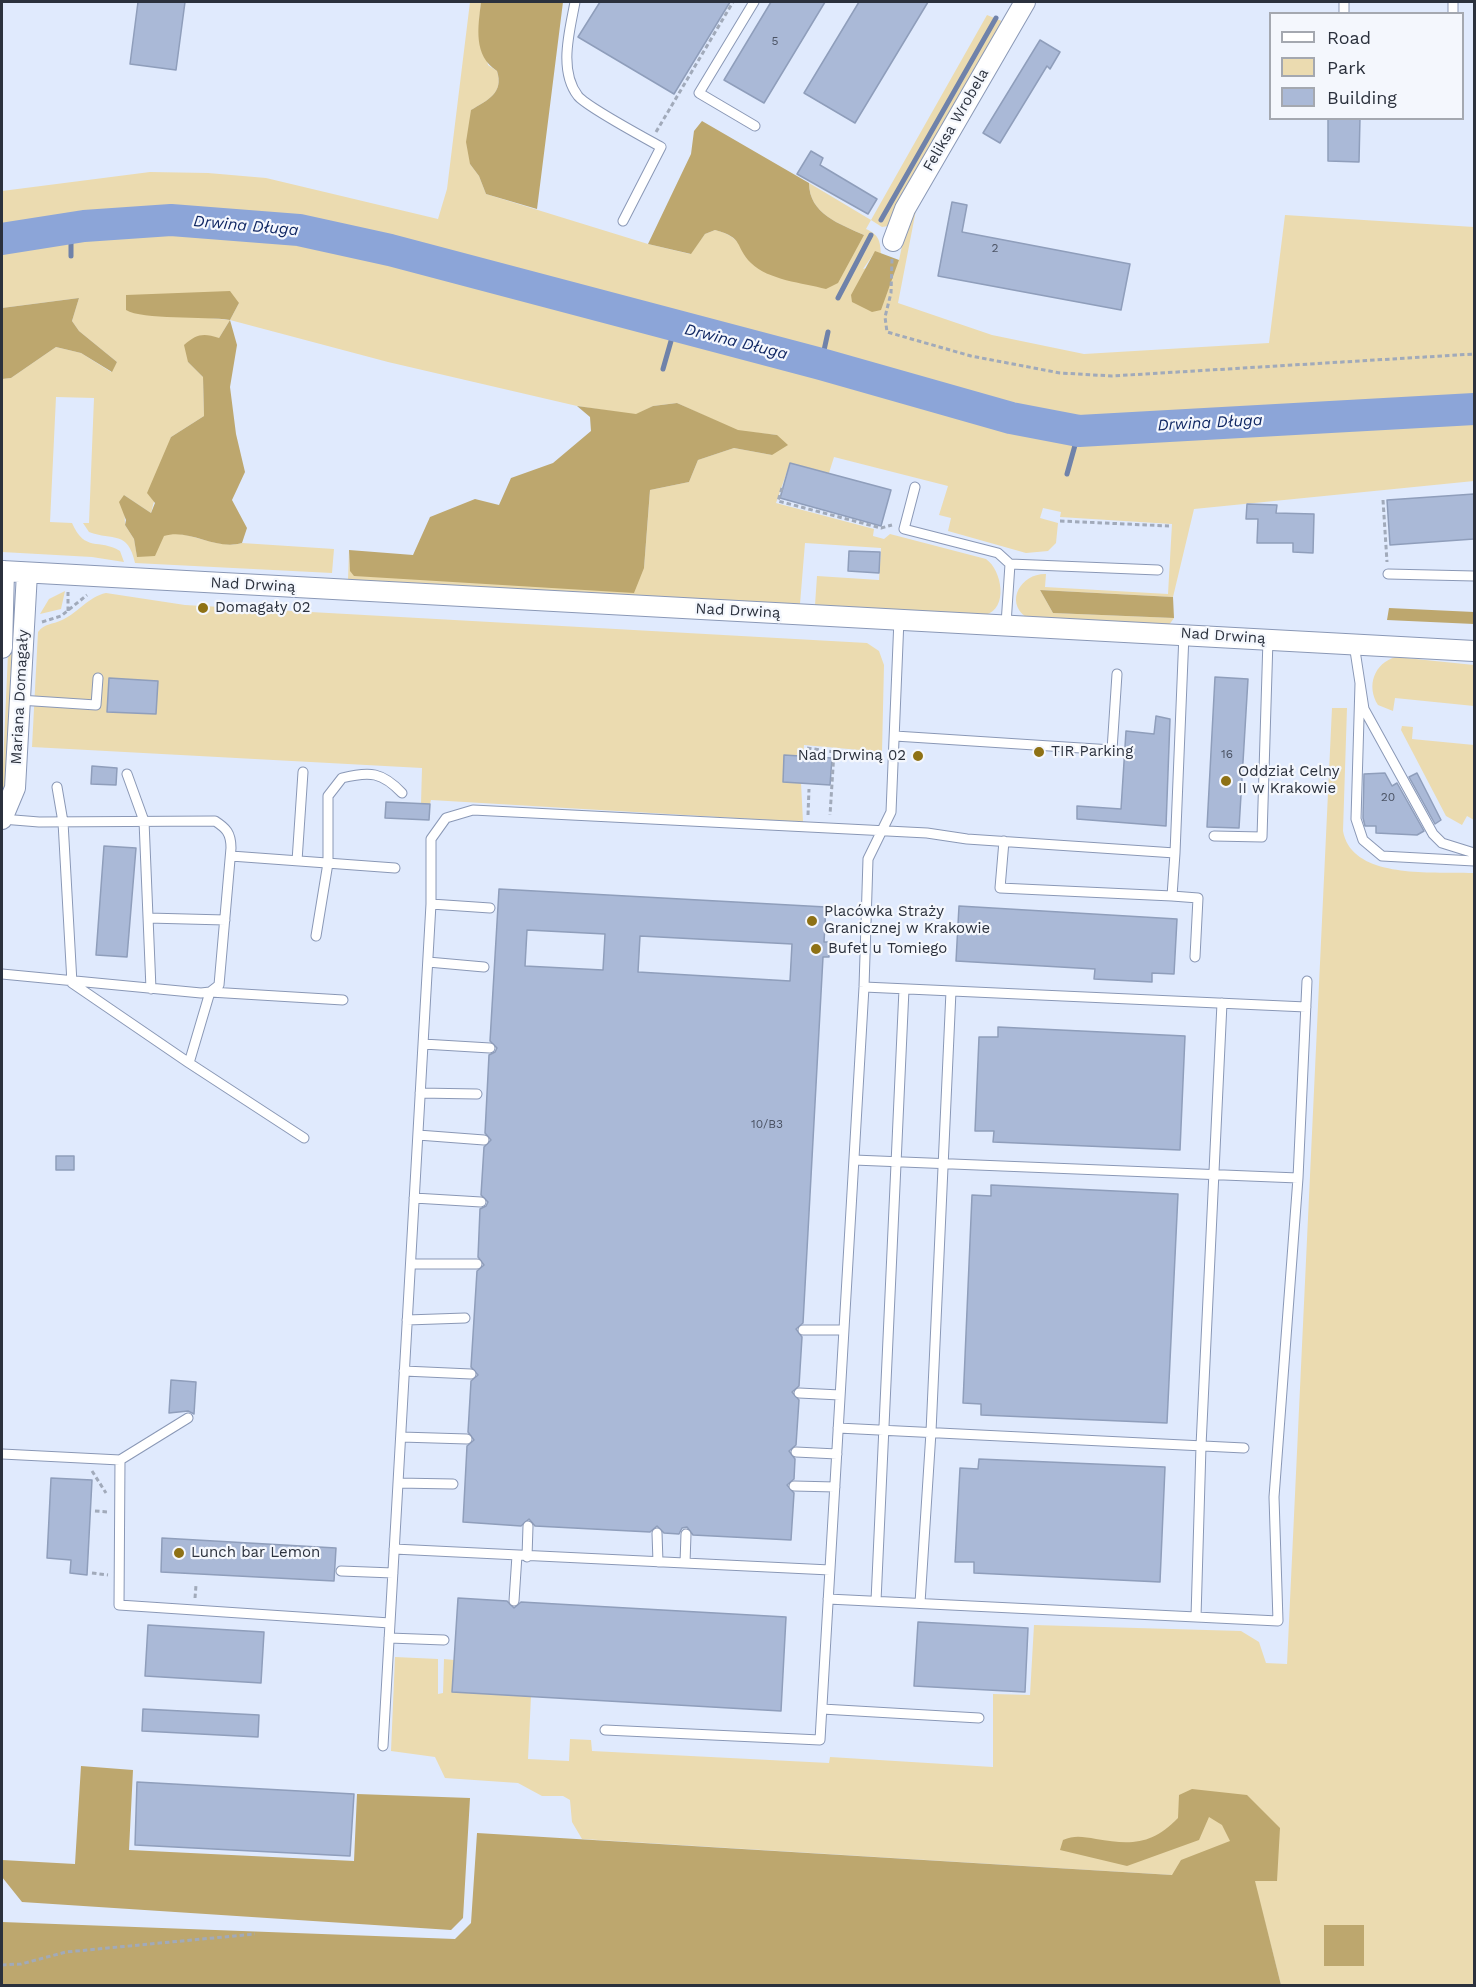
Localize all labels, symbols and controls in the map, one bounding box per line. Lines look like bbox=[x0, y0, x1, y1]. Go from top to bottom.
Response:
legend bbox=[1269, 12, 1464, 120]
text: Road bbox=[1327, 27, 1371, 48]
house number: 5 bbox=[772, 34, 778, 48]
text: Park bbox=[1327, 57, 1366, 78]
street label: Feliksa Wrobela bbox=[919, 66, 993, 174]
text: Building bbox=[1327, 87, 1397, 108]
water label: Drwina Długa bbox=[193, 212, 299, 240]
house number: 2 bbox=[992, 241, 998, 255]
water label: Drwina Długa bbox=[683, 320, 789, 364]
water label: Drwina Długa bbox=[1157, 411, 1263, 435]
street label: Nad Drwiną bbox=[210, 574, 296, 596]
place label: Domagały 02 bbox=[215, 599, 311, 617]
street label: Nad Drwiną bbox=[695, 600, 781, 622]
marker: Domagały 02 bbox=[196, 601, 210, 615]
street label: Nad Drwiną bbox=[1180, 624, 1266, 648]
street label: Mariana Domagały bbox=[7, 629, 33, 765]
place label: TIR Parking bbox=[1051, 743, 1133, 761]
marker: TIR Parking bbox=[1032, 745, 1046, 759]
place label: Nad Drwiną 02 bbox=[798, 747, 906, 765]
house number: 16 bbox=[1221, 747, 1233, 761]
marker: Nad Drwiną 02 bbox=[911, 749, 925, 763]
place label: Oddział Celny II w Krakowie bbox=[1238, 763, 1340, 798]
marker: Oddział Celny II w Krakowie bbox=[1219, 774, 1233, 788]
house number: 20 bbox=[1381, 790, 1395, 804]
place label: Placówka Straży Granicznej w Krakowie bbox=[824, 903, 990, 938]
marker: Placówka Straży Granicznej w Krakowie bbox=[805, 914, 819, 928]
place label: Bufet u Tomiego bbox=[828, 940, 947, 958]
marker: Bufet u Tomiego bbox=[809, 942, 823, 956]
house number: 10/B3 bbox=[751, 1117, 783, 1131]
place label: Lunch bar Lemon bbox=[191, 1544, 320, 1562]
marker: Lunch bar Lemon bbox=[172, 1546, 186, 1560]

